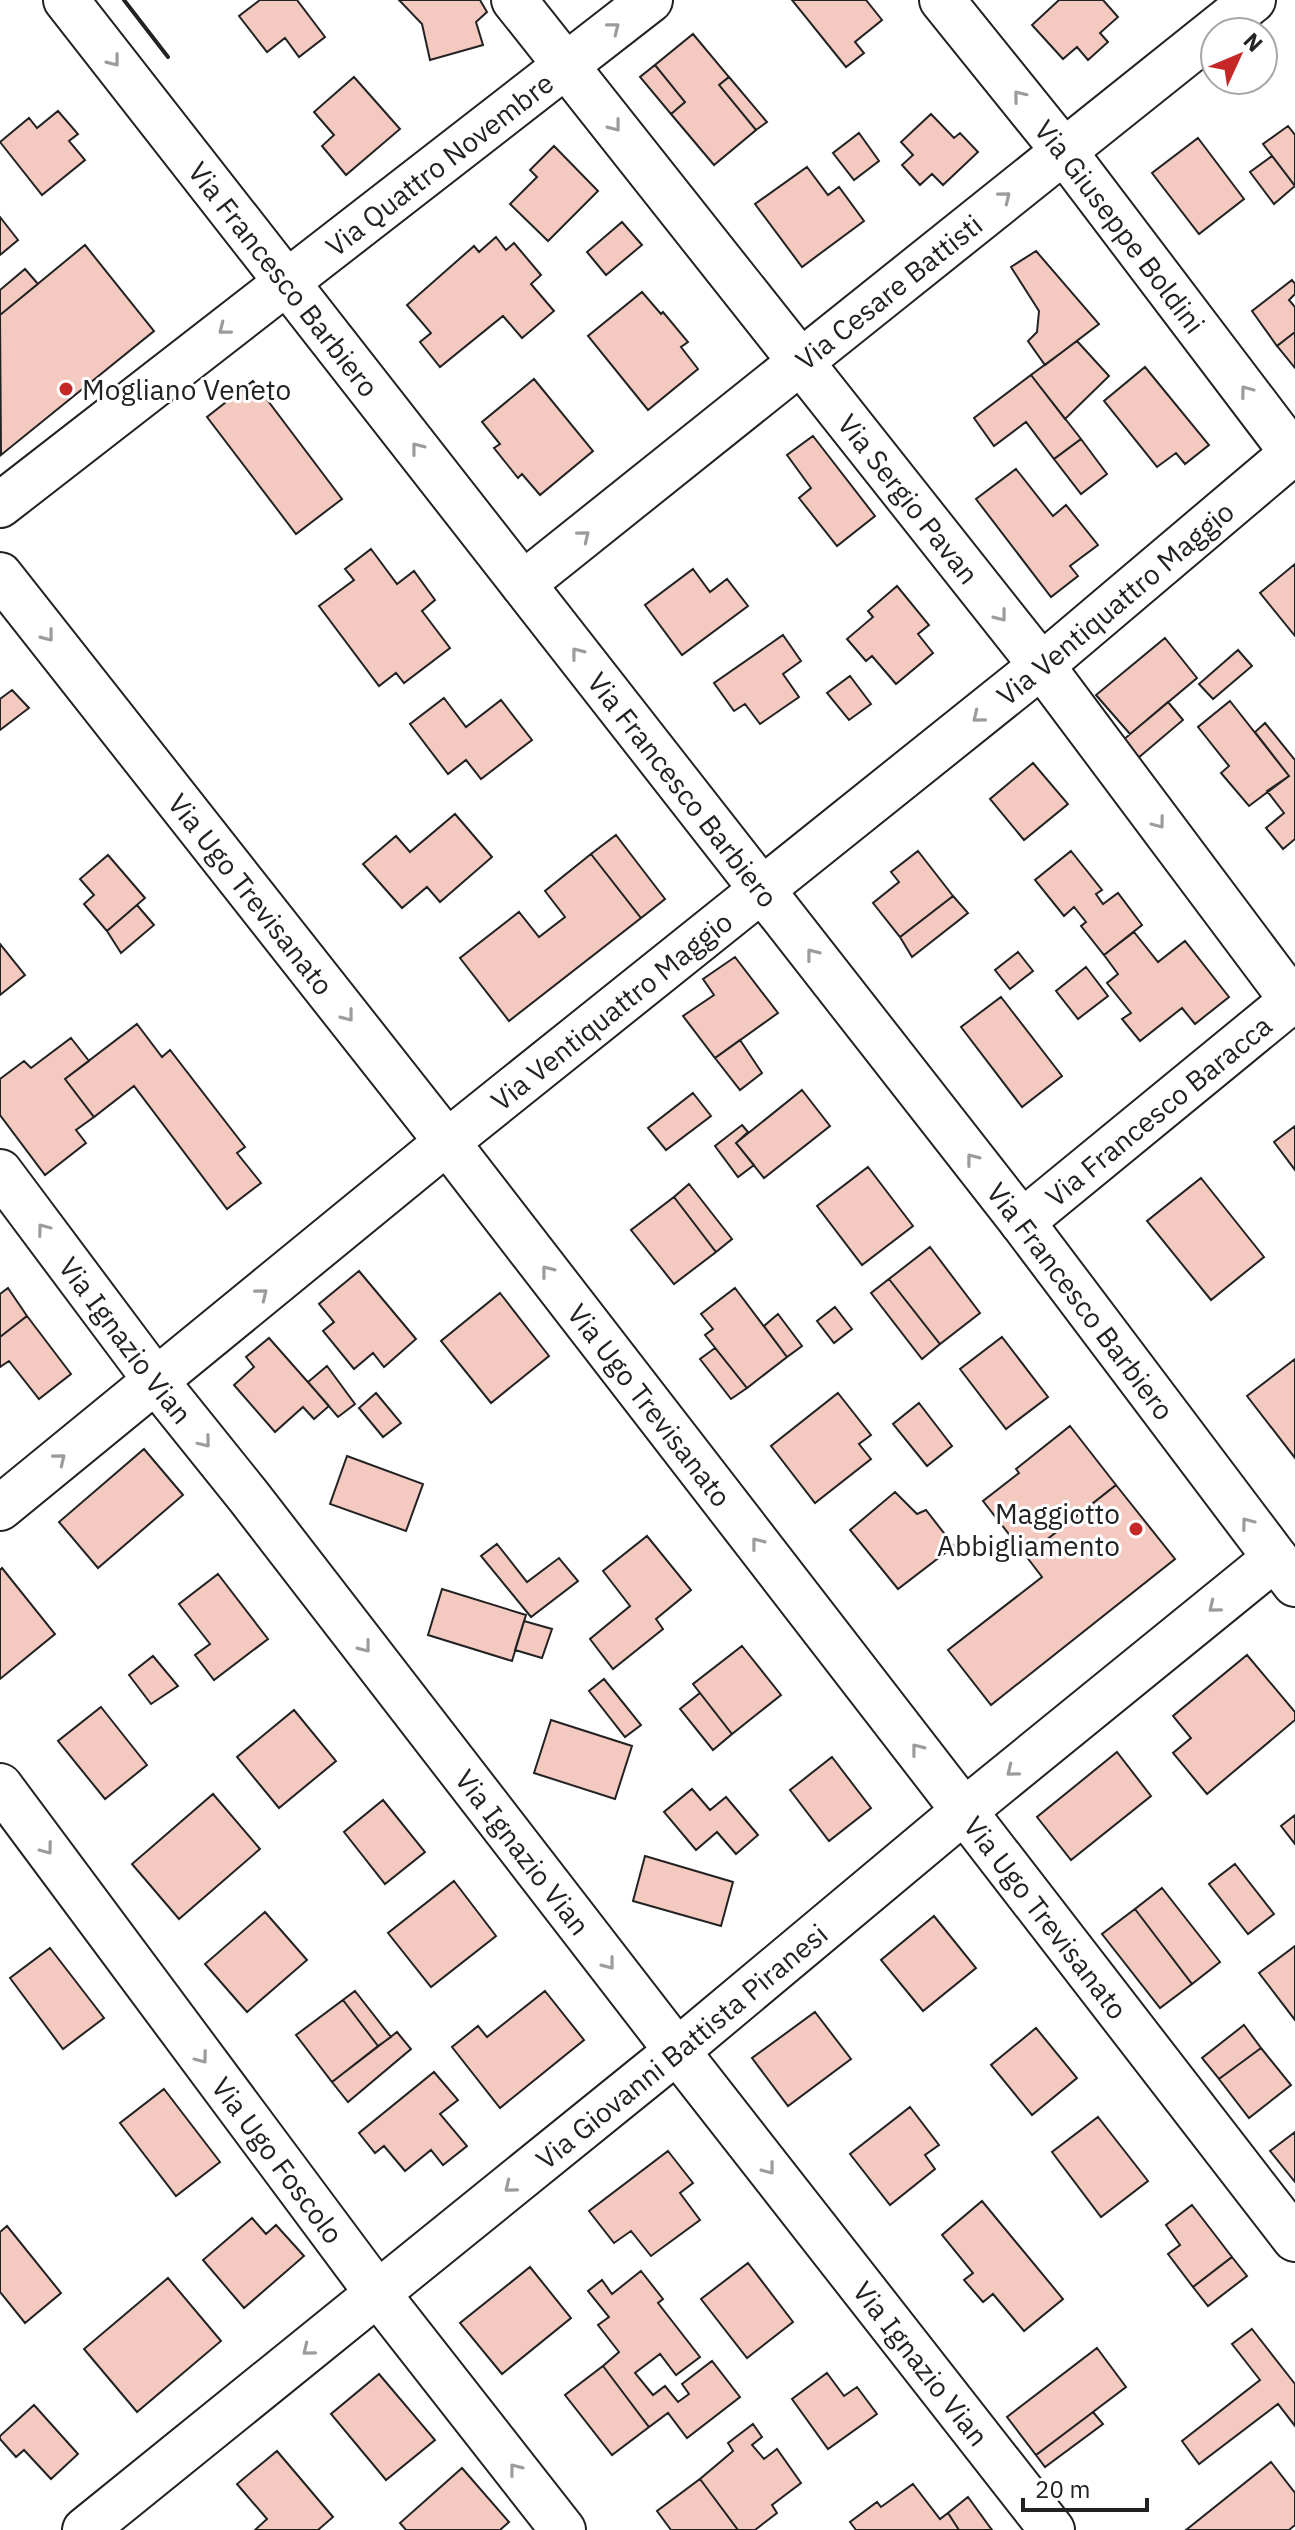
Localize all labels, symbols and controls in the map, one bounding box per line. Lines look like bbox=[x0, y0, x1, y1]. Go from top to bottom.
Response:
north arrow bbox=[1199, 16, 1279, 96]
one-way arrow bbox=[605, 24, 620, 38]
text: N bbox=[1238, 26, 1270, 58]
one-way arrow bbox=[104, 52, 118, 67]
street label: Via Quattro Novembre bbox=[318, 64, 560, 264]
one-way arrow bbox=[1015, 90, 1029, 105]
street label: Via Giuseppe Boldini bbox=[1027, 112, 1214, 340]
one-way arrow bbox=[605, 117, 620, 131]
street label: Via Francesco Barbiero bbox=[181, 154, 388, 404]
one-way arrow bbox=[996, 192, 1010, 207]
street label: Via Cesare Battisti bbox=[787, 206, 989, 378]
one-way arrow bbox=[219, 319, 233, 334]
place label: Mogliano Veneto bbox=[82, 371, 291, 408]
marker: Mogliano Veneto bbox=[57, 380, 75, 398]
one-way arrow bbox=[1241, 385, 1255, 400]
street label: Via Sergio Pavan bbox=[830, 406, 988, 591]
one-way arrow bbox=[412, 442, 426, 457]
street label: Via Ventiquattro Maggio bbox=[989, 493, 1241, 713]
one-way arrow bbox=[575, 531, 590, 545]
one-way arrow bbox=[992, 607, 1006, 622]
one-way arrow bbox=[39, 627, 53, 642]
one-way arrow bbox=[572, 648, 587, 662]
street label: Via Francesco Barbiero bbox=[580, 664, 787, 914]
one-way arrow bbox=[973, 707, 987, 722]
street label: Via Ugo Trevisanato bbox=[160, 785, 342, 1002]
one-way arrow bbox=[1149, 814, 1163, 828]
street label: Via Ventiquattro Maggio bbox=[483, 903, 739, 1118]
one-way arrow bbox=[808, 948, 822, 963]
one-way arrow bbox=[338, 1007, 352, 1022]
street label: Via Francesco Baracca bbox=[1037, 1007, 1279, 1214]
one-way arrow bbox=[968, 1153, 982, 1168]
street label: Via Francesco Barbiero bbox=[979, 1174, 1183, 1427]
one-way arrow bbox=[38, 1223, 52, 1238]
street label: Via Ignazio Vian bbox=[51, 1249, 201, 1431]
one-way arrow bbox=[542, 1265, 556, 1280]
one-way arrow bbox=[252, 1289, 267, 1304]
street label: Via Ugo Trevisanato bbox=[560, 1296, 740, 1514]
one-way arrow bbox=[195, 1433, 209, 1448]
one-way arrow bbox=[51, 1454, 66, 1469]
place label: Maggiotto Abbigliamento bbox=[937, 1495, 1120, 1564]
one-way arrow bbox=[1243, 1517, 1257, 1531]
marker: Maggiotto Abbigliamento bbox=[1127, 1520, 1145, 1538]
one-way arrow bbox=[753, 1537, 767, 1552]
one-way arrow bbox=[1209, 1597, 1223, 1612]
one-way arrow bbox=[355, 1638, 369, 1653]
one-way arrow bbox=[912, 1743, 926, 1758]
street label: Via Ignazio Vian bbox=[448, 1762, 599, 1942]
one-way arrow bbox=[1007, 1762, 1022, 1776]
street label: Via Ugo Trevisanato bbox=[956, 1808, 1137, 2026]
one-way arrow bbox=[37, 1840, 51, 1855]
street label: Via Giovanni Battista Piranesi bbox=[528, 1915, 835, 2177]
one-way arrow bbox=[600, 1955, 614, 1970]
one-way arrow bbox=[192, 2049, 206, 2063]
street label: Via Ugo Foscolo bbox=[204, 2069, 352, 2251]
one-way arrow bbox=[759, 2160, 774, 2174]
one-way arrow bbox=[504, 2177, 519, 2191]
street label: Via Ignazio Vian bbox=[845, 2273, 998, 2453]
one-way arrow bbox=[302, 2341, 317, 2355]
scale bar bbox=[1023, 2462, 1147, 2512]
one-way arrow bbox=[510, 2464, 525, 2478]
text: 20 m bbox=[1035, 2473, 1090, 2505]

